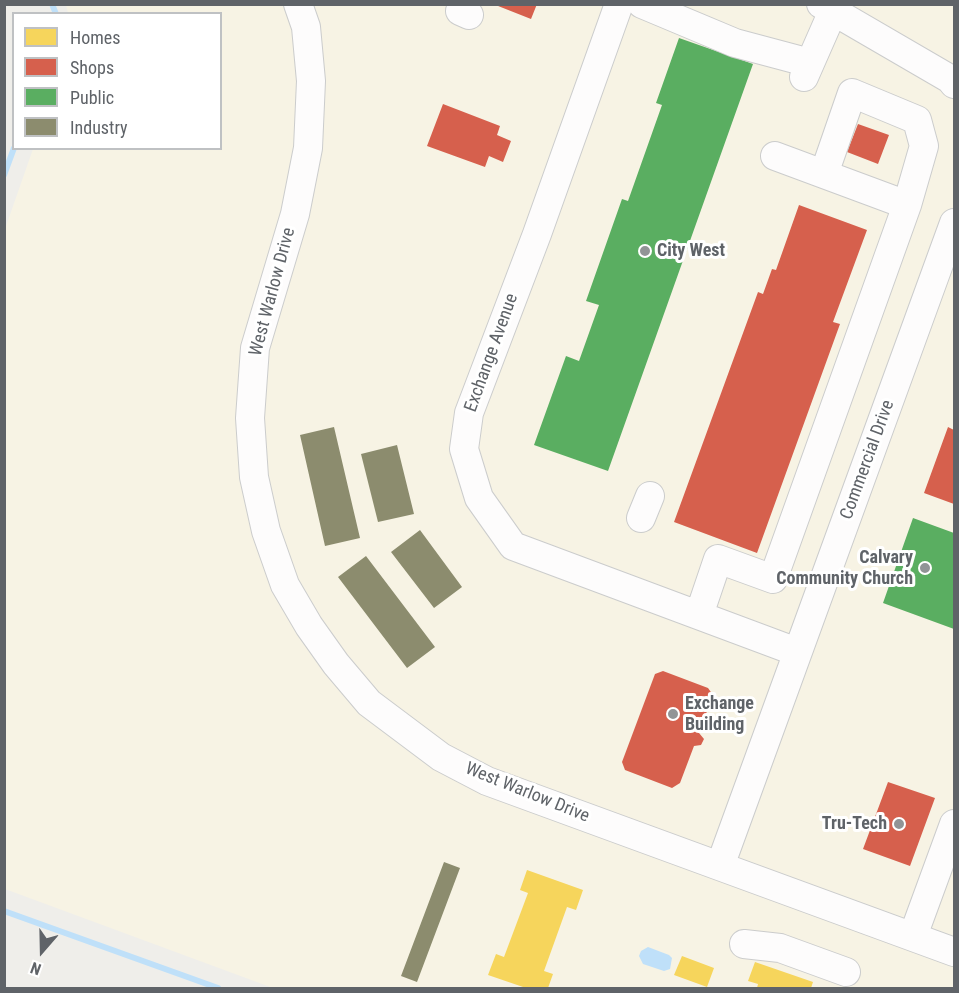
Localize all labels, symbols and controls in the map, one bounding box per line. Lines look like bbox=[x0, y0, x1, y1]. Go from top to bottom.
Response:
legend bbox=[12, 12, 222, 150]
text: Homes bbox=[70, 27, 120, 48]
text: Shops bbox=[70, 57, 114, 78]
text: Public bbox=[70, 87, 114, 108]
text: Industry bbox=[70, 117, 128, 138]
street label: West Warlow Drive bbox=[245, 225, 301, 359]
place label: City West bbox=[657, 240, 725, 262]
marker: City West bbox=[638, 244, 652, 258]
street label: Exchange Avenue bbox=[461, 291, 523, 415]
street label: Commercial Drive bbox=[836, 397, 900, 523]
place label: Calvary Community Church bbox=[776, 547, 913, 590]
marker: Calvary Community Church bbox=[918, 561, 932, 575]
place label: Exchange Building bbox=[685, 693, 754, 736]
marker: Exchange Building bbox=[666, 707, 680, 721]
street label: West Warlow Drive bbox=[462, 758, 592, 828]
place label: Tru-Tech bbox=[822, 813, 887, 835]
marker: Tru-Tech bbox=[892, 817, 906, 831]
north arrow bbox=[12, 921, 72, 981]
text: N bbox=[28, 958, 44, 979]

